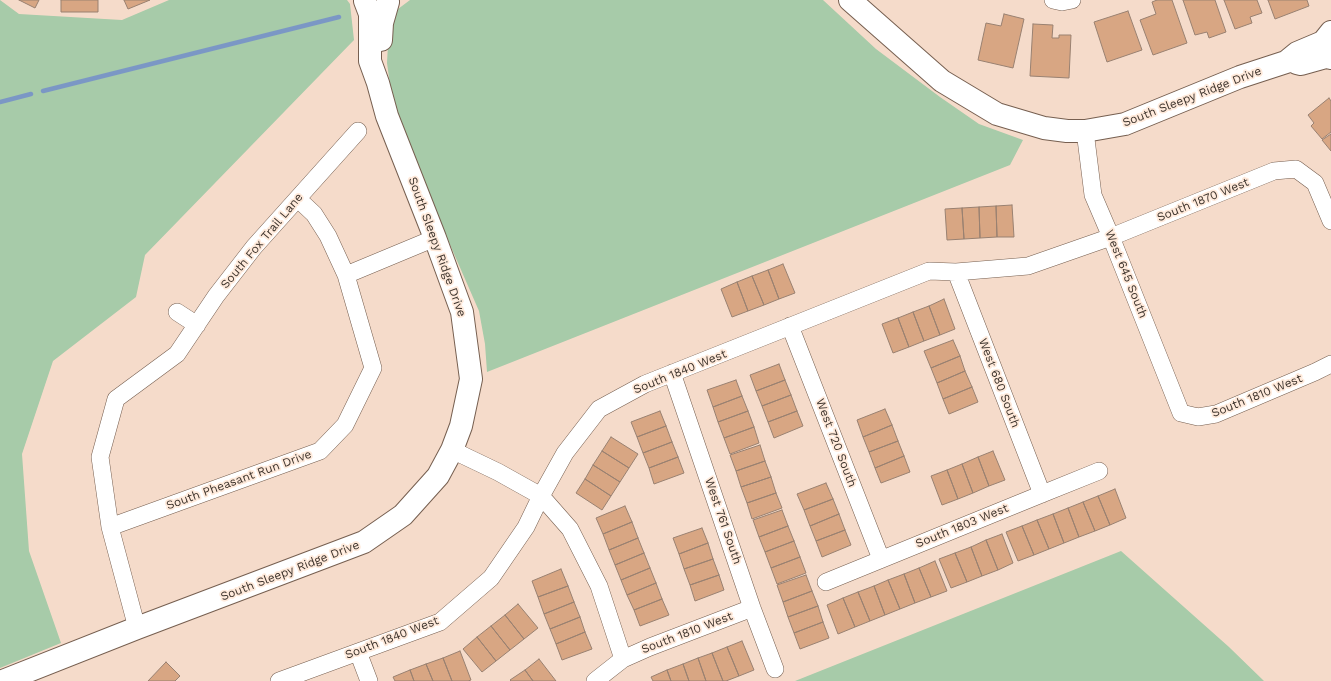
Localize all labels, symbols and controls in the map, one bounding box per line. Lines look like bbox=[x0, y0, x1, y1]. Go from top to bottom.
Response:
street label: South Sleepy Ridge Drive bbox=[1121, 64, 1263, 130]
street label: South Sleepy Ridge Drive bbox=[405, 175, 469, 319]
street label: South 1870 West bbox=[1155, 175, 1251, 225]
street label: South Fox Trail Lane bbox=[218, 190, 306, 292]
street label: West 645 South bbox=[1102, 228, 1150, 320]
street label: West 680 South bbox=[975, 336, 1023, 430]
street label: South 1840 West bbox=[631, 347, 729, 397]
street label: South 1810 West bbox=[1210, 371, 1304, 421]
street label: West 720 South bbox=[813, 397, 859, 489]
street label: South Pheasant Run Drive bbox=[164, 447, 314, 513]
street label: West 761 South bbox=[701, 476, 745, 566]
street label: South 1803 West bbox=[914, 501, 1010, 551]
street label: South Sleepy Ridge Drive bbox=[219, 538, 361, 604]
street label: South 1810 West bbox=[639, 609, 735, 657]
street label: South 1840 West bbox=[343, 614, 441, 662]

